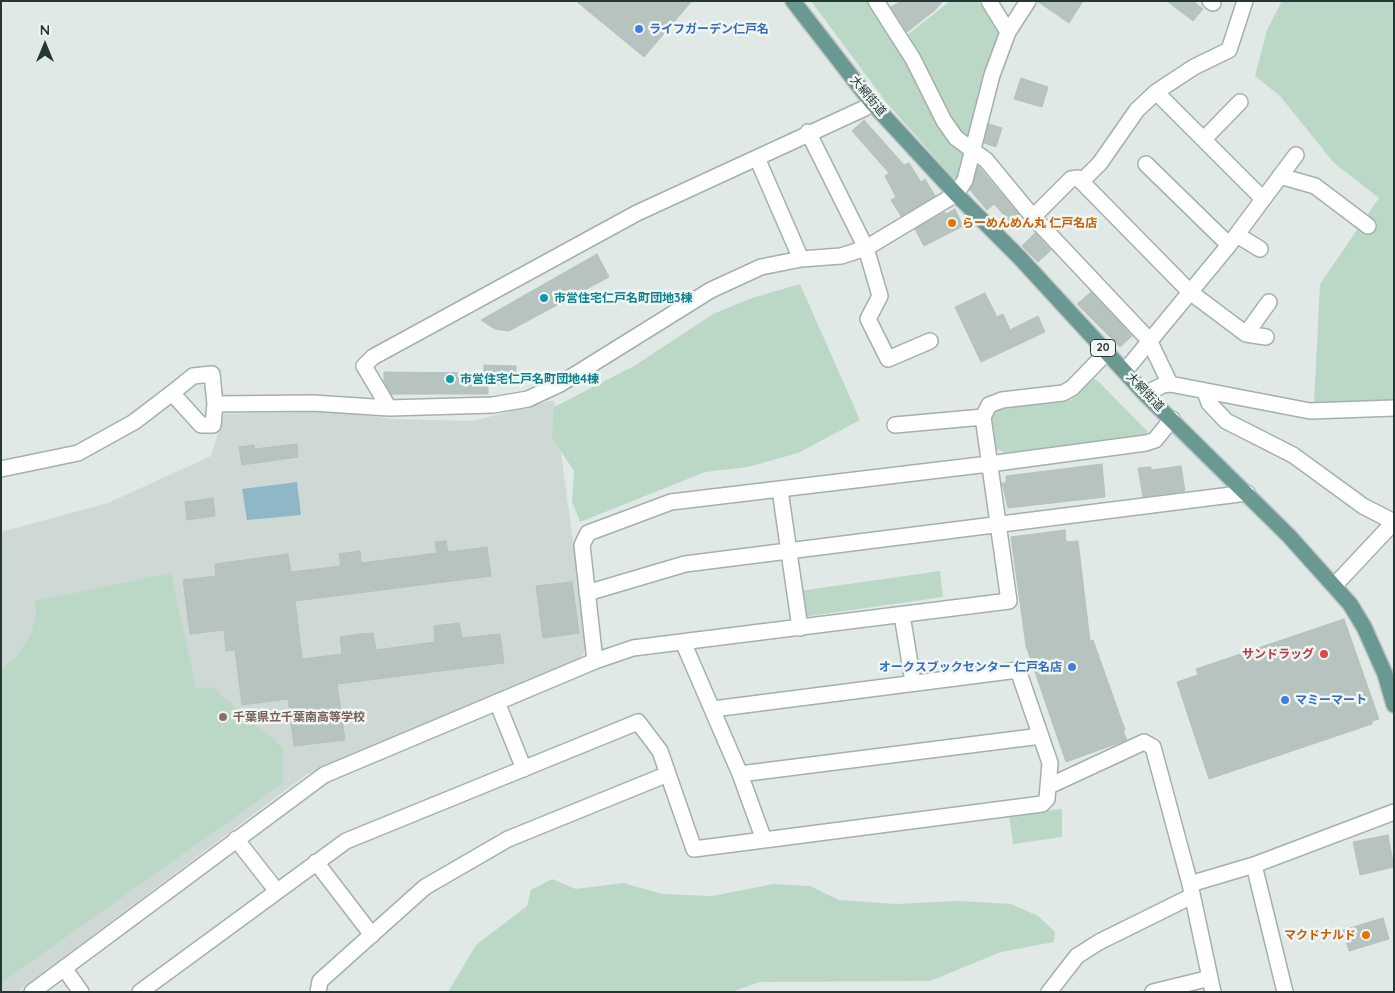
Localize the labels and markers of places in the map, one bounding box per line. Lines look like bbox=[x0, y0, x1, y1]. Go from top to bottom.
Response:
place label: ライフガーデン仁戸名 bbox=[649, 22, 769, 36]
marker: ライフガーデン仁戸名 bbox=[633, 23, 645, 35]
place label: らーめんめん丸 仁戸名店 bbox=[962, 216, 1097, 230]
marker: らーめんめん丸 仁戸名店 bbox=[946, 217, 958, 229]
place label: 市営住宅仁戸名町団地3棟 bbox=[554, 291, 692, 305]
marker: 市営住宅仁戸名町団地3棟 bbox=[538, 292, 550, 304]
place label: 市営住宅仁戸名町団地4棟 bbox=[460, 372, 599, 386]
marker: 市営住宅仁戸名町団地4棟 bbox=[444, 373, 456, 385]
place label: サンドラッグ bbox=[1242, 647, 1314, 661]
marker: サンドラッグ bbox=[1318, 648, 1330, 660]
place label: オークスブックセンター 仁戸名店 bbox=[879, 660, 1062, 674]
marker: オークスブックセンター 仁戸名店 bbox=[1066, 661, 1078, 673]
place label: マミーマート bbox=[1295, 693, 1367, 707]
marker: マミーマート bbox=[1279, 694, 1291, 706]
place label: 千葉県立千葉南高等学校 bbox=[233, 710, 365, 724]
marker: 千葉県立千葉南高等学校 bbox=[217, 711, 229, 723]
place label: マクドナルド bbox=[1284, 928, 1356, 942]
marker: マクドナルド bbox=[1360, 929, 1372, 941]

